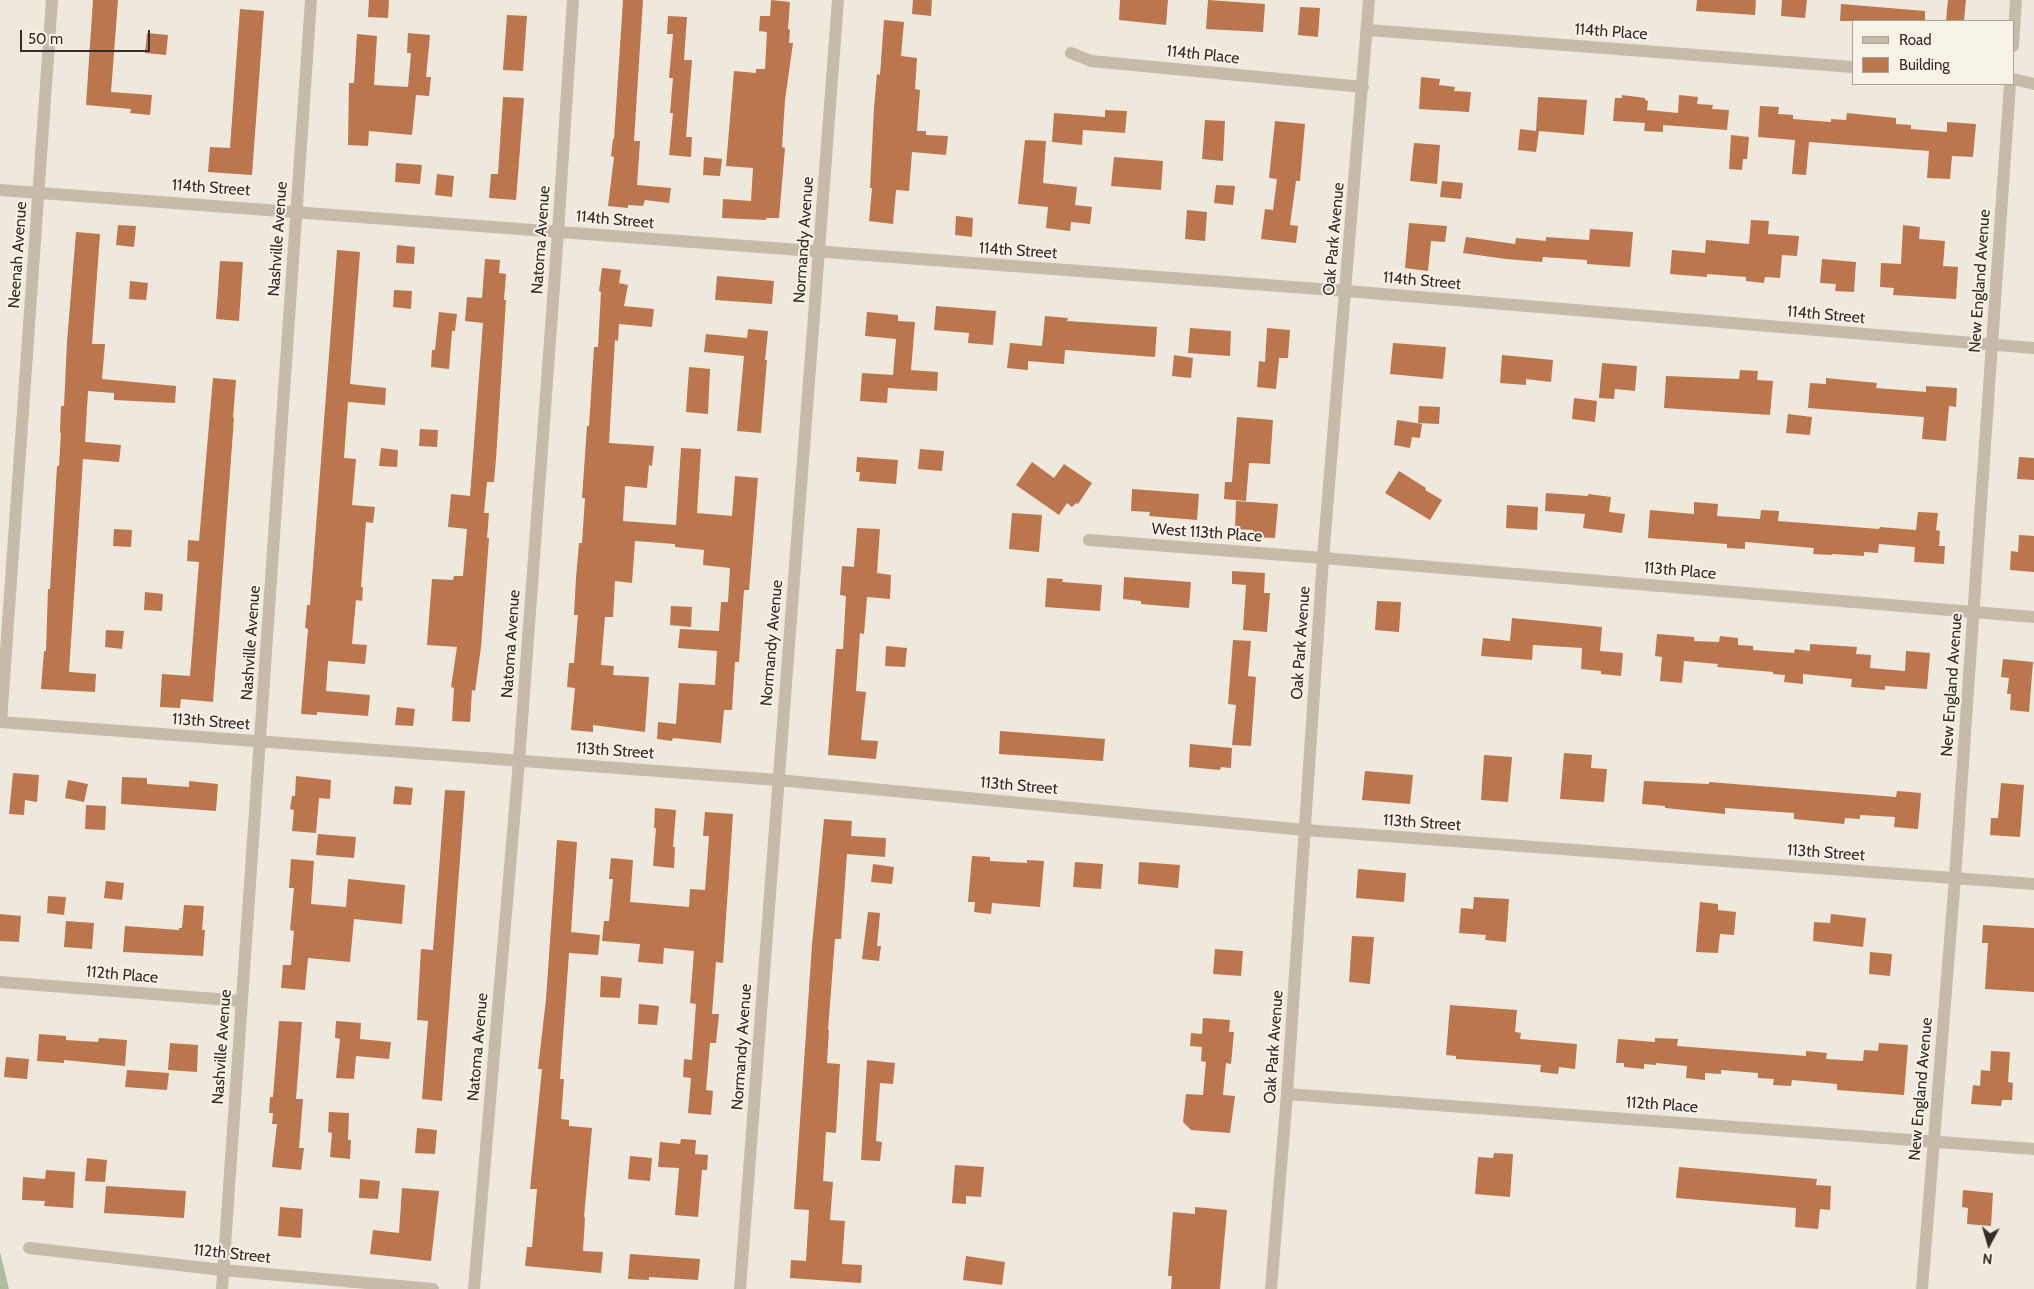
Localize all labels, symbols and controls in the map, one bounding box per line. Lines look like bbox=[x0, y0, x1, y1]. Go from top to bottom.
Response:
scale bar bbox=[22, 20, 152, 52]
street label: 114th Place bbox=[1574, 20, 1648, 44]
legend bbox=[1852, 20, 2014, 85]
text: 50 m bbox=[28, 30, 63, 48]
text: Road bbox=[1899, 31, 1932, 49]
street label: 114th Place bbox=[1166, 42, 1240, 68]
text: Building bbox=[1899, 56, 1950, 74]
street label: 114th Street bbox=[171, 176, 251, 200]
street label: Normandy Avenue bbox=[790, 176, 818, 304]
street label: Nashville Avenue bbox=[264, 181, 292, 297]
street label: Oak Park Avenue bbox=[1319, 181, 1349, 297]
street label: Natoma Avenue bbox=[528, 185, 554, 295]
street label: Neenah Avenue bbox=[5, 201, 31, 309]
street label: 114th Street bbox=[575, 207, 655, 233]
street label: New England Avenue bbox=[1965, 209, 1995, 353]
street label: 114th Street bbox=[978, 239, 1058, 263]
street label: 114th Street bbox=[1382, 268, 1462, 294]
street label: 114th Street bbox=[1786, 302, 1866, 328]
street label: West 113th Place bbox=[1151, 520, 1263, 546]
street label: 113th Place bbox=[1643, 558, 1717, 584]
street label: Normandy Avenue bbox=[757, 579, 787, 707]
street label: Nashville Avenue bbox=[237, 585, 265, 701]
street label: Oak Park Avenue bbox=[1287, 586, 1315, 700]
street label: Natoma Avenue bbox=[498, 589, 524, 699]
street label: New England Avenue bbox=[1937, 613, 1967, 757]
street label: 113th Street bbox=[171, 710, 251, 734]
street label: 113th Street bbox=[575, 739, 655, 763]
street label: 113th Street bbox=[979, 773, 1059, 799]
street label: 113th Street bbox=[1382, 811, 1462, 835]
street label: 113th Street bbox=[1786, 841, 1866, 865]
street label: 112th Place bbox=[85, 962, 159, 988]
street label: Normandy Avenue bbox=[728, 983, 756, 1111]
street label: Nashville Avenue bbox=[208, 989, 236, 1105]
street label: Oak Park Avenue bbox=[1260, 990, 1288, 1104]
street label: Natoma Avenue bbox=[464, 992, 492, 1102]
street label: New England Avenue bbox=[1905, 1017, 1937, 1161]
street label: 112th Place bbox=[1625, 1093, 1699, 1117]
north arrow bbox=[1964, 1219, 2014, 1269]
street label: 112th Street bbox=[192, 1240, 272, 1268]
text: N bbox=[1982, 1249, 1993, 1268]

